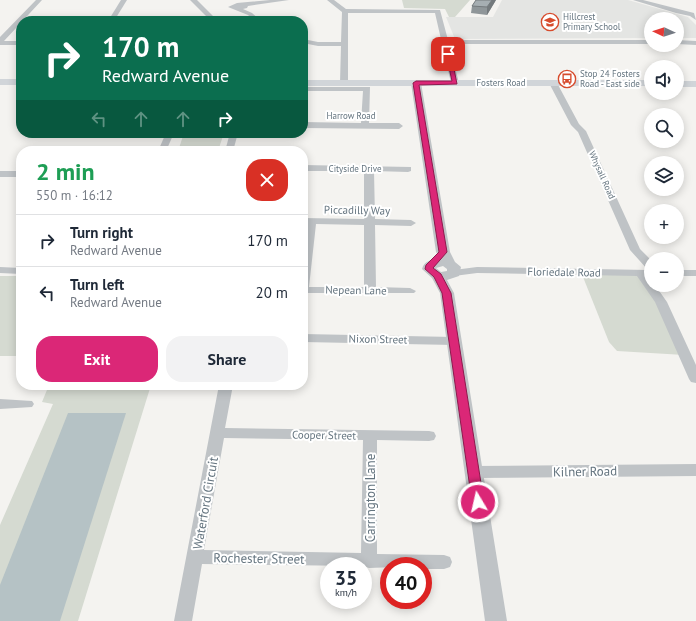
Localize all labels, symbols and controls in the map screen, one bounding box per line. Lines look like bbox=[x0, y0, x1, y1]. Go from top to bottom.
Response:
place label: Hillcrest Primary School bbox=[563, 11, 621, 32]
school or university icon: Hillcrest Primary School bbox=[540, 12, 560, 32]
north arrow bbox=[644, 12, 684, 52]
map controls bbox=[644, 12, 684, 292]
text: 170 m bbox=[102, 28, 179, 65]
icon: right bbox=[36, 32, 88, 84]
pin bbox=[431, 37, 465, 71]
icon: arrive bbox=[437, 43, 459, 65]
button: sound bbox=[644, 60, 684, 100]
text: Redward Avenue bbox=[102, 64, 229, 87]
place label: Stop 24 Fosters Road - East side bbox=[580, 68, 640, 89]
bus stop icon: Stop 24 Fosters Road - East side bbox=[557, 69, 577, 89]
street label: Fosters Road bbox=[476, 77, 526, 88]
icon: left bbox=[88, 108, 110, 130]
icon: ahead bbox=[130, 108, 152, 130]
icon: ahead bbox=[172, 108, 194, 130]
icon: right bbox=[214, 108, 236, 130]
button: search bbox=[644, 108, 684, 148]
street label: Harrow Road bbox=[326, 110, 376, 121]
street label: Whysall Road bbox=[587, 149, 618, 201]
text: 2 min bbox=[36, 156, 95, 187]
button: layers bbox=[644, 156, 684, 196]
button: close bbox=[246, 159, 288, 201]
street label: Cityside Drive bbox=[329, 163, 382, 174]
text: 550 m · 16:12 bbox=[36, 187, 113, 204]
street label: Piccadilly Way bbox=[324, 202, 391, 218]
button: + bbox=[644, 204, 684, 244]
text: Turn right bbox=[70, 223, 133, 242]
icon: right bbox=[36, 230, 58, 252]
text: 170 m bbox=[247, 231, 288, 250]
text: Redward Avenue bbox=[70, 242, 162, 259]
button: − bbox=[644, 252, 684, 292]
street label: Floriedale Road bbox=[527, 264, 601, 280]
text: Turn left bbox=[70, 275, 124, 294]
icon: left bbox=[36, 282, 58, 304]
street label: Nepean Lane bbox=[325, 282, 387, 298]
text: 20 m bbox=[255, 283, 288, 302]
text: Redward Avenue bbox=[70, 294, 162, 311]
street label: Nixon Street bbox=[349, 331, 408, 347]
button: Exit bbox=[36, 336, 158, 382]
button: Share bbox=[166, 336, 288, 382]
street label: Cooper Street bbox=[292, 427, 356, 443]
street label: Carrington Lane bbox=[362, 454, 379, 542]
street label: Waterford Circuit bbox=[189, 455, 222, 551]
street label: Kilner Road bbox=[553, 462, 617, 481]
position arrow bbox=[457, 481, 499, 523]
street label: Rochester Street bbox=[213, 549, 305, 568]
speed limit sign: 40 bbox=[380, 557, 432, 609]
text: 35 bbox=[335, 565, 357, 591]
text: km/h bbox=[335, 586, 357, 599]

